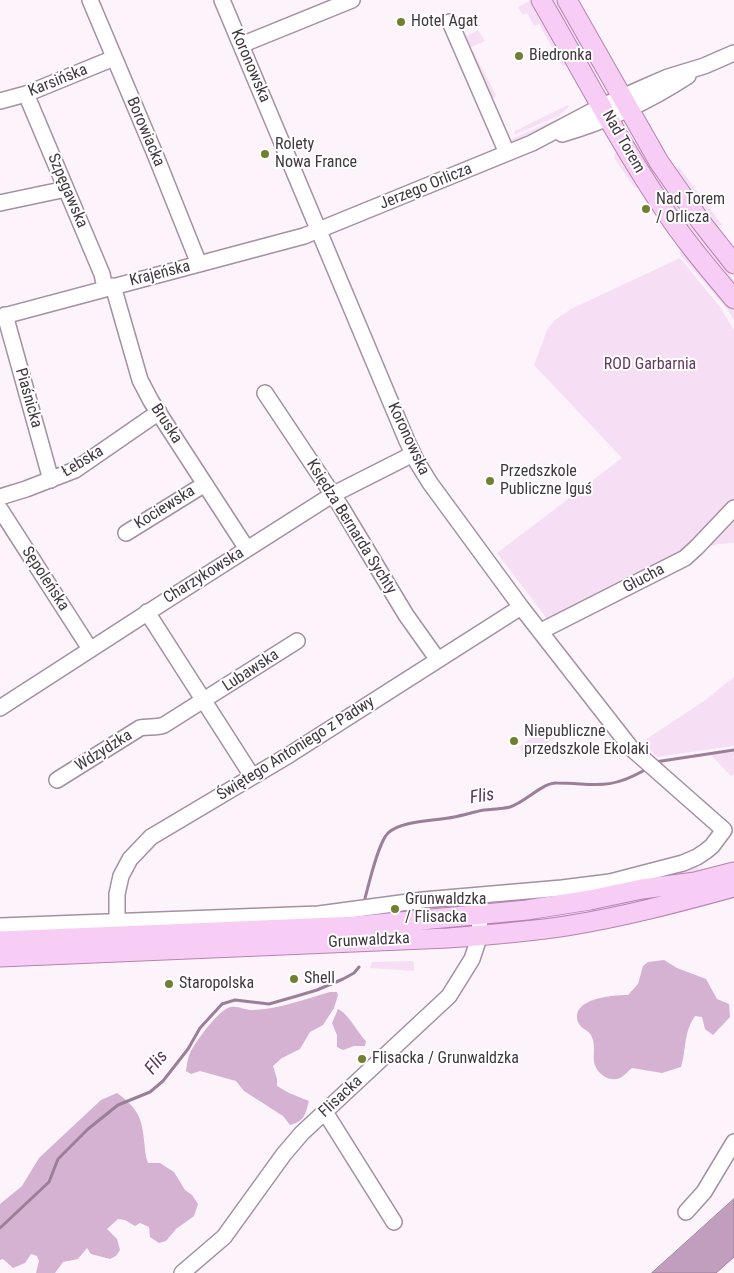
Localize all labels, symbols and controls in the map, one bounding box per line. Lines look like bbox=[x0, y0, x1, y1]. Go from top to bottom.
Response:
place label: Hotel Agat bbox=[411, 12, 478, 32]
marker: Hotel Agat bbox=[395, 16, 407, 28]
street label: Koronowska bbox=[226, 27, 274, 105]
place label: Biedronka bbox=[529, 46, 592, 66]
marker: Biedronka bbox=[513, 50, 525, 62]
street label: Karsińska bbox=[26, 60, 90, 102]
street label: Borowiacka bbox=[122, 94, 168, 170]
street label: Nad Torem bbox=[597, 107, 649, 177]
place label: Rolety Nowa France bbox=[275, 135, 357, 173]
marker: Rolety Nowa France bbox=[259, 148, 271, 160]
street label: Szpęgawska bbox=[43, 151, 91, 231]
street label: Jerzego Orlicza bbox=[377, 160, 475, 214]
place label: Nad Torem / Orlicza bbox=[656, 190, 725, 228]
marker: Nad Torem / Orlicza bbox=[640, 203, 652, 215]
street label: Krajeńska bbox=[128, 257, 192, 291]
park label: ROD Garbarnia bbox=[604, 355, 696, 375]
street label: Piaśnicka bbox=[10, 366, 46, 430]
street label: Koronowska bbox=[383, 400, 433, 478]
street label: Bruska bbox=[146, 401, 186, 447]
street label: Łebska bbox=[59, 442, 107, 482]
street label: Księdza Bernarda Sychty bbox=[302, 456, 400, 598]
place label: Przedszkole Publiczne Iguś bbox=[500, 462, 592, 500]
marker: Przedszkole Publiczne Iguś bbox=[484, 475, 496, 487]
street label: Kociewska bbox=[131, 482, 199, 534]
street label: Sępoleńska bbox=[17, 543, 73, 615]
street label: Charzykowska bbox=[160, 544, 248, 608]
street label: Głucha bbox=[620, 560, 668, 598]
street label: Lubawska bbox=[219, 646, 283, 696]
street label: Świętego Antoniego z Padwy bbox=[214, 693, 378, 805]
place label: Niepubliczne przedszkole Ekolaki bbox=[524, 722, 649, 760]
street label: Wdzydzka bbox=[72, 726, 136, 776]
marker: Niepubliczne przedszkole Ekolaki bbox=[508, 735, 520, 747]
water label: Flis bbox=[468, 784, 496, 810]
place label: Grunwaldzka / Flisacka bbox=[405, 890, 486, 928]
marker: Grunwaldzka / Flisacka bbox=[389, 903, 401, 915]
street label: Grunwaldzka bbox=[328, 929, 410, 953]
place label: Shell bbox=[304, 969, 335, 989]
marker: Shell bbox=[288, 973, 300, 985]
place label: Staropolska bbox=[179, 974, 254, 994]
marker: Staropolska bbox=[163, 978, 175, 990]
water label: Flis bbox=[141, 1047, 173, 1079]
place label: Flisacka / Grunwaldzka bbox=[372, 1049, 519, 1069]
marker: Flisacka / Grunwaldzka bbox=[356, 1053, 368, 1065]
street label: Flisacka bbox=[315, 1072, 367, 1122]

